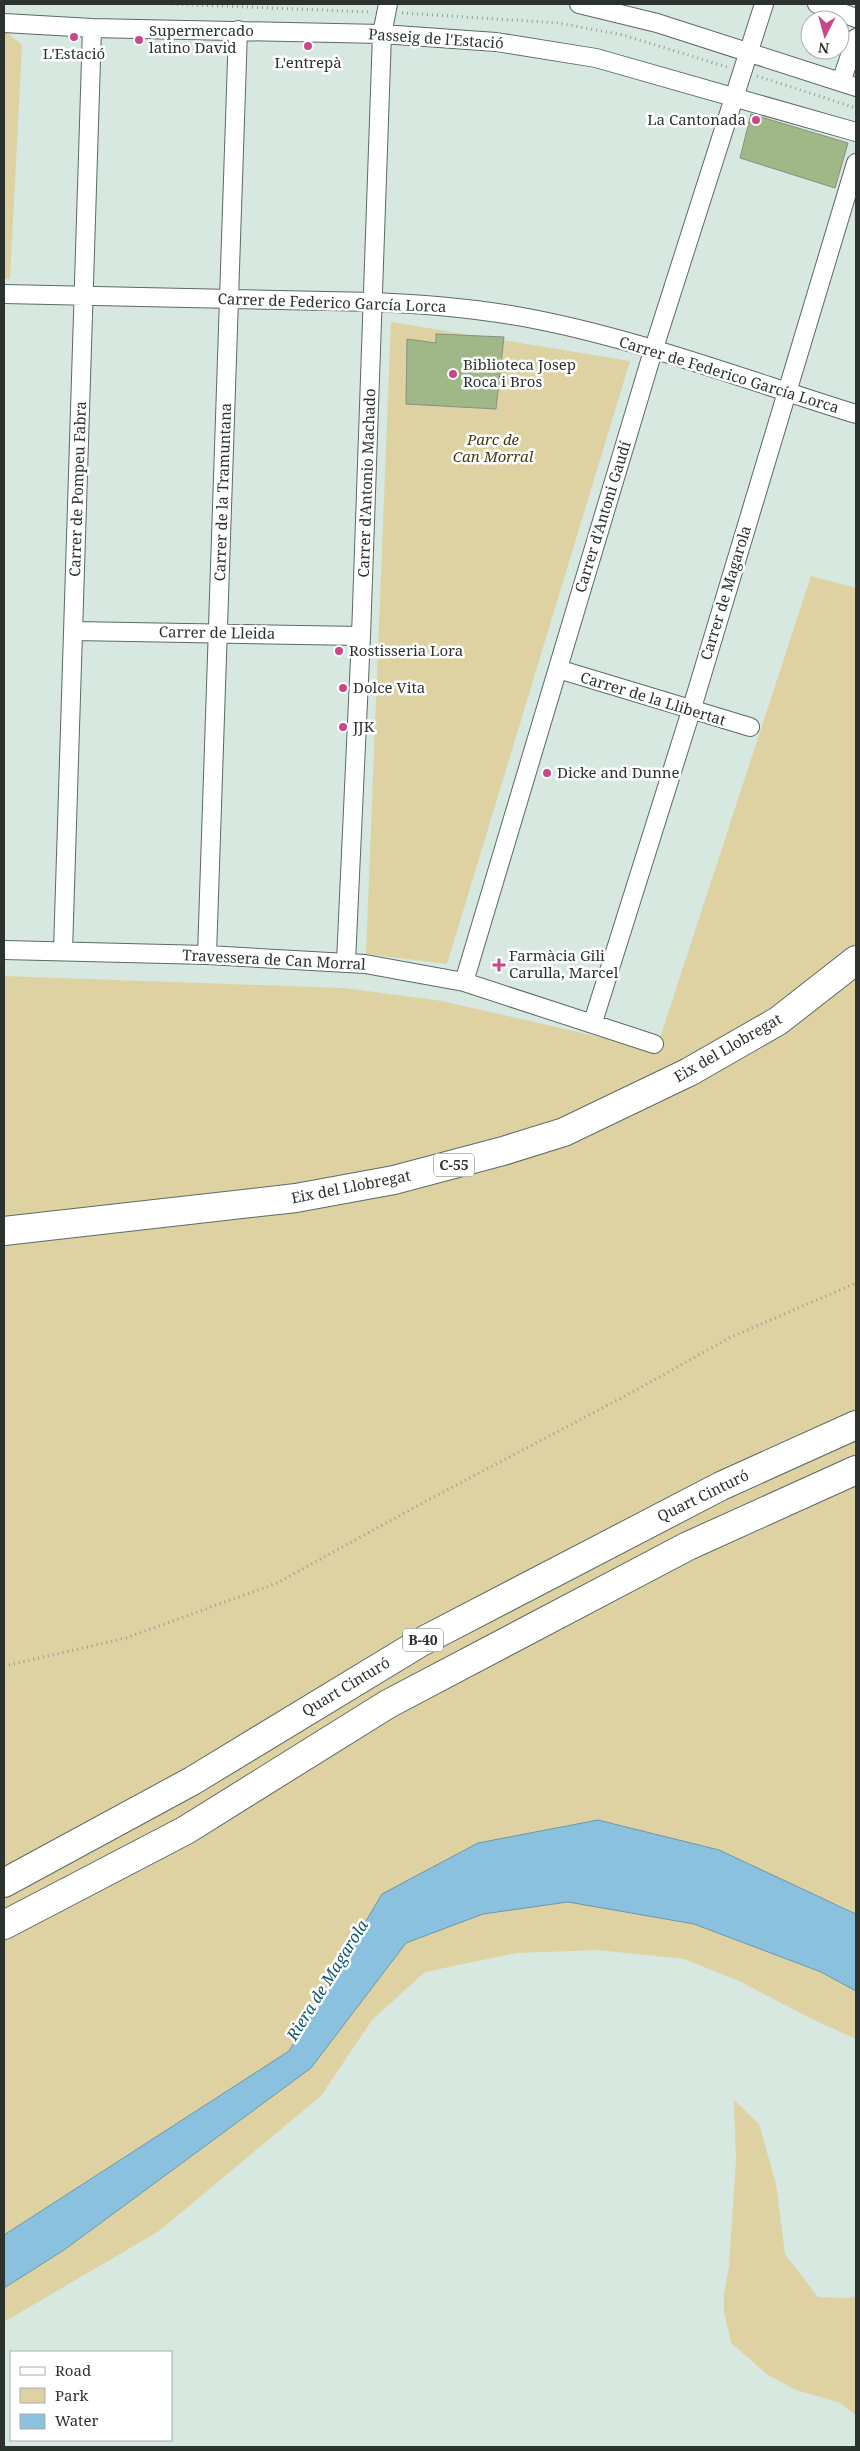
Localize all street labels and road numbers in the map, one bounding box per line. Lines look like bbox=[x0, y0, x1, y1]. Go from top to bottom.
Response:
street label: Passeig de l'Estació bbox=[368, 23, 504, 53]
street label: Carrer de Federico García Lorca bbox=[217, 288, 447, 316]
street label: Carrer de Federico García Lorca bbox=[617, 331, 842, 417]
street label: Carrer d'Antonio Machado bbox=[353, 388, 379, 578]
street label: Carrer de Pompeu Fabra bbox=[64, 401, 90, 577]
street label: Carrer de la Tramuntana bbox=[209, 402, 235, 582]
street label: Carrer d'Antoni Gaudí bbox=[569, 438, 635, 595]
street label: Carrer de Magarola bbox=[695, 523, 755, 662]
street label: Carrer de Lleida bbox=[159, 621, 275, 643]
street label: Carrer de la Llibertat bbox=[578, 666, 728, 730]
street label: Travessera de Can Morral bbox=[182, 944, 367, 974]
street label: Eix del Llobregat bbox=[670, 1008, 785, 1086]
road number: C-55 bbox=[434, 1154, 474, 1176]
street label: Eix del Llobregat bbox=[289, 1165, 412, 1207]
street label: Quart Cinturó bbox=[653, 1464, 752, 1526]
road number: B-40 bbox=[403, 1628, 443, 1652]
street label: Quart Cinturó bbox=[298, 1652, 393, 1720]

